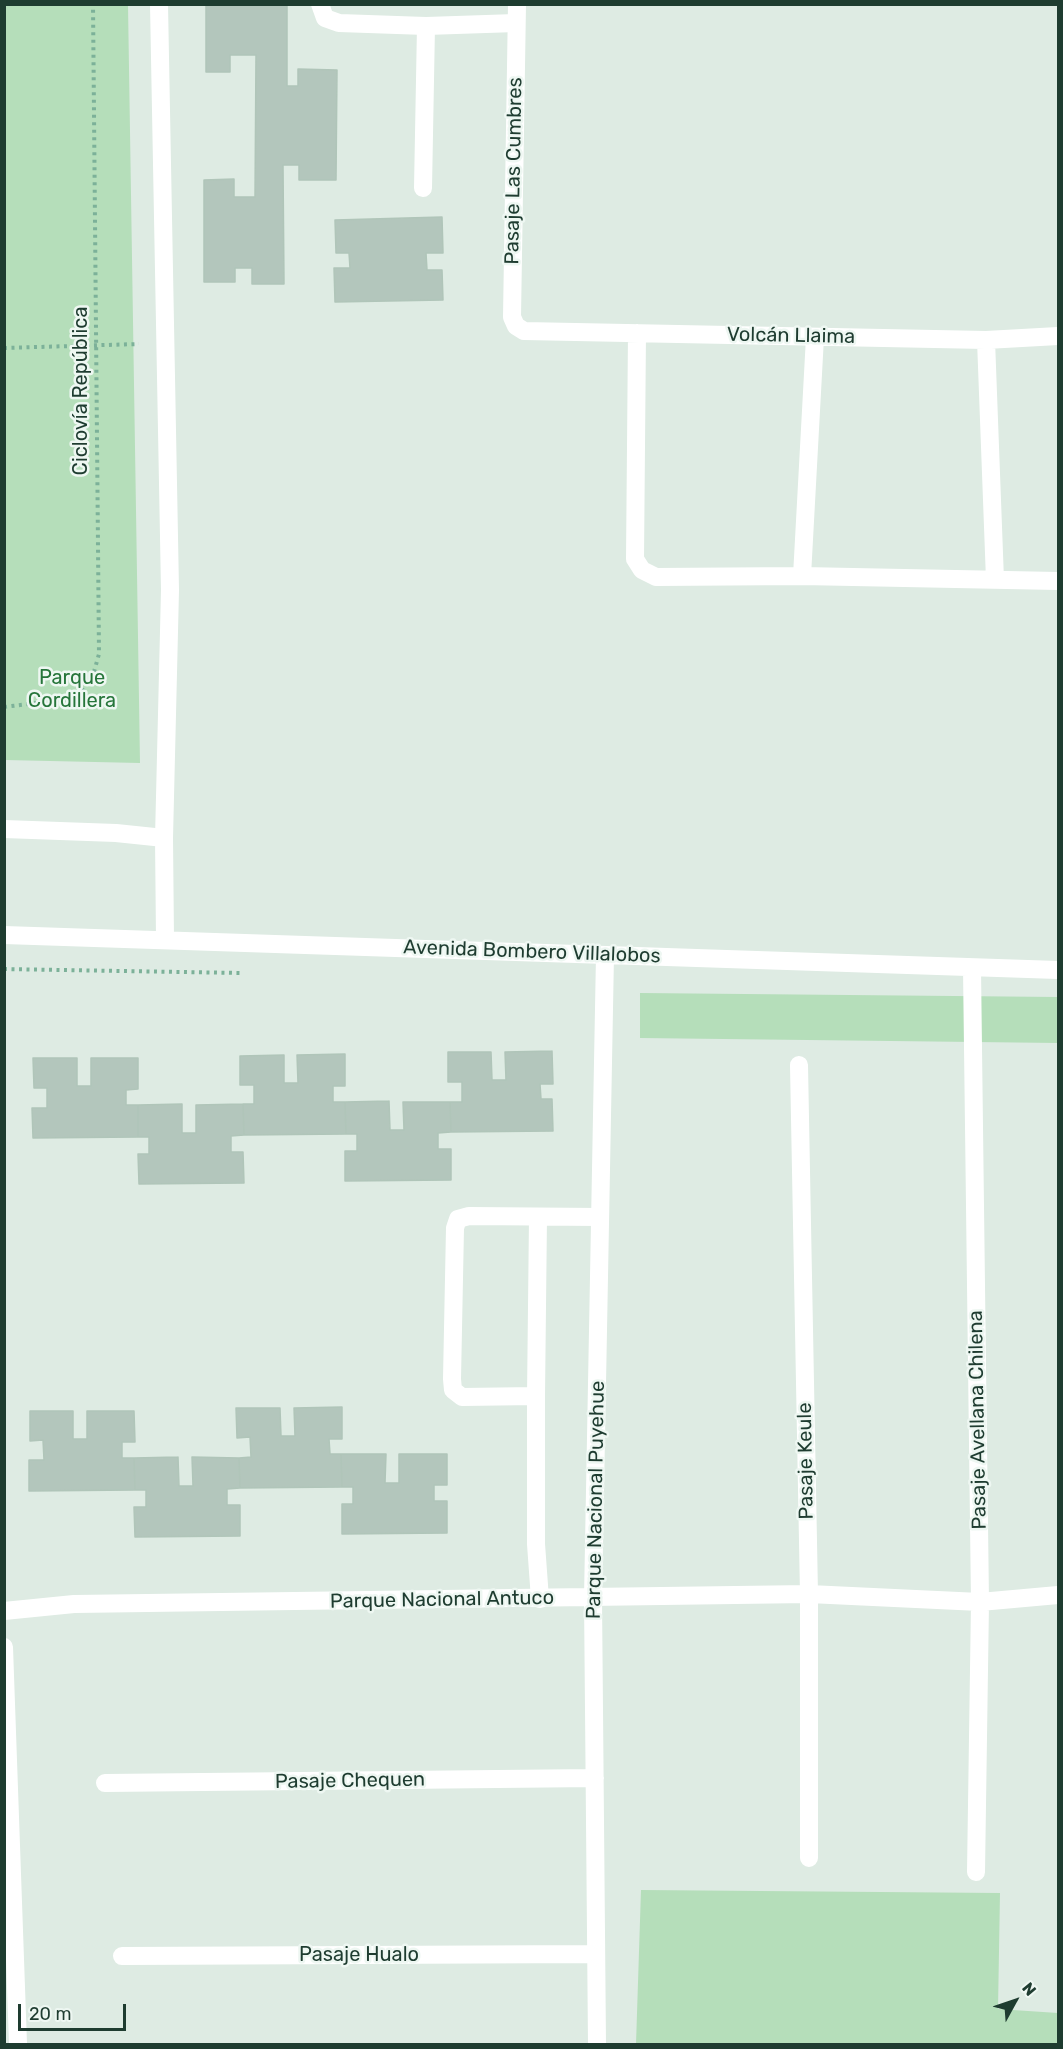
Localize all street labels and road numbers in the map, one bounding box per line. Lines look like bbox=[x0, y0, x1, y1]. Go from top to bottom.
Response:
street label: Pasaje Las Cumbres bbox=[500, 77, 528, 265]
street label: Ciclovía República bbox=[69, 307, 93, 475]
street label: Volcán Llaima bbox=[727, 323, 855, 349]
street label: Avenida Bombero Villalobos bbox=[403, 936, 661, 968]
street label: Pasaje Avellana Chilena bbox=[964, 1310, 992, 1530]
street label: Parque Nacional Puyehue bbox=[582, 1381, 610, 1619]
street label: Pasaje Keule bbox=[793, 1402, 819, 1520]
street label: Parque Nacional Antuco bbox=[330, 1586, 554, 1614]
street label: Pasaje Chequen bbox=[275, 1768, 425, 1794]
street label: Pasaje Hualo bbox=[299, 1943, 419, 1967]

